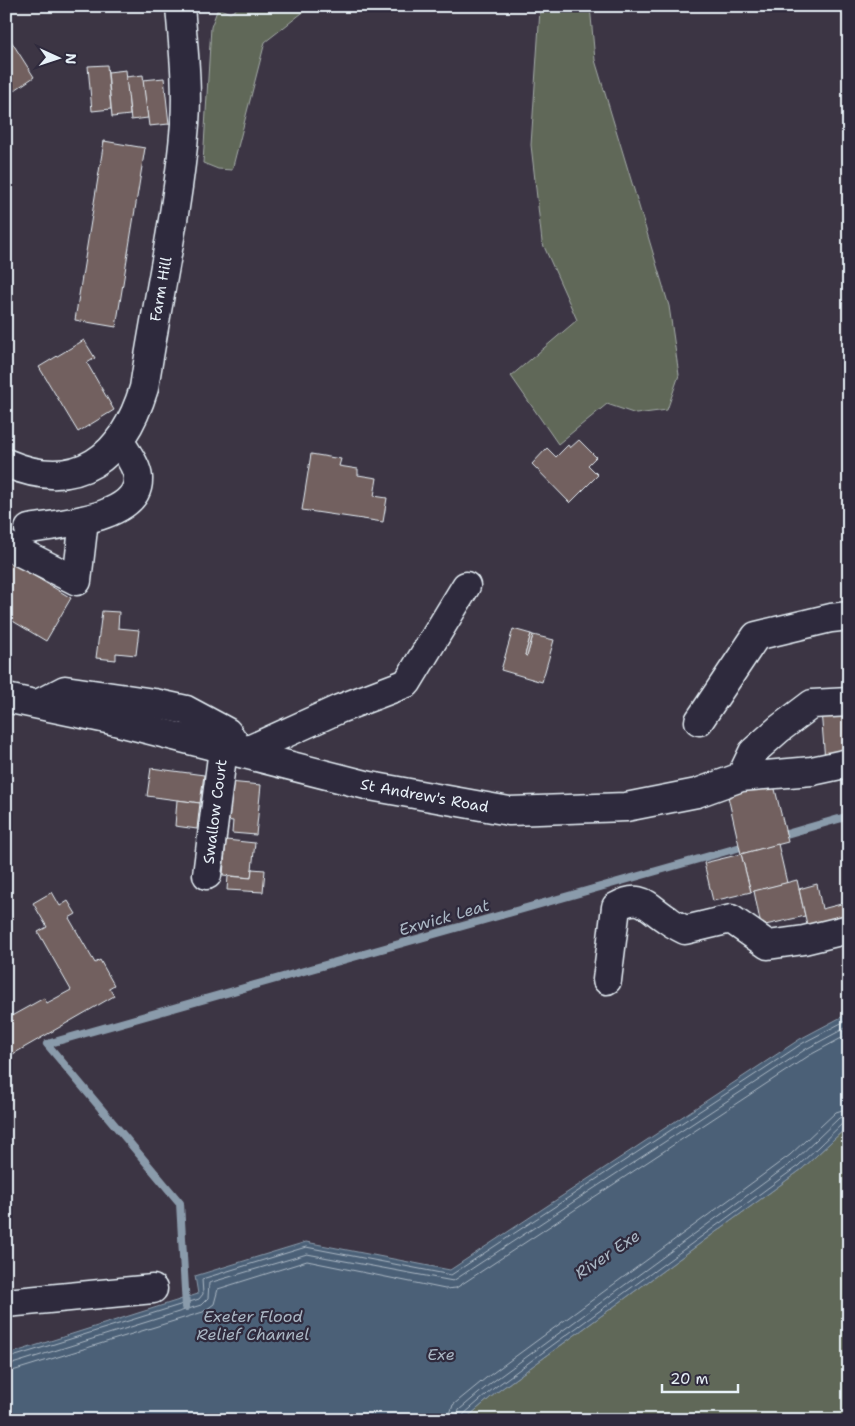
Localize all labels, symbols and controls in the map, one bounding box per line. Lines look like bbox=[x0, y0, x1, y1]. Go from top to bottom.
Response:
north arrow bbox=[32, 32, 82, 82]
text: N bbox=[62, 53, 80, 65]
street label: Farm Hill bbox=[145, 255, 177, 323]
street label: Swallow Court bbox=[199, 758, 232, 865]
street label: St Andrew's Road bbox=[358, 774, 491, 817]
water label: Exwick Leat bbox=[396, 895, 492, 940]
water label: River Exe bbox=[571, 1225, 644, 1284]
water label: Exeter Flood Relief Channel bbox=[197, 1306, 309, 1345]
water label: Exe bbox=[427, 1344, 455, 1365]
scale bar bbox=[662, 1361, 739, 1393]
text: 20 m bbox=[670, 1369, 709, 1389]

